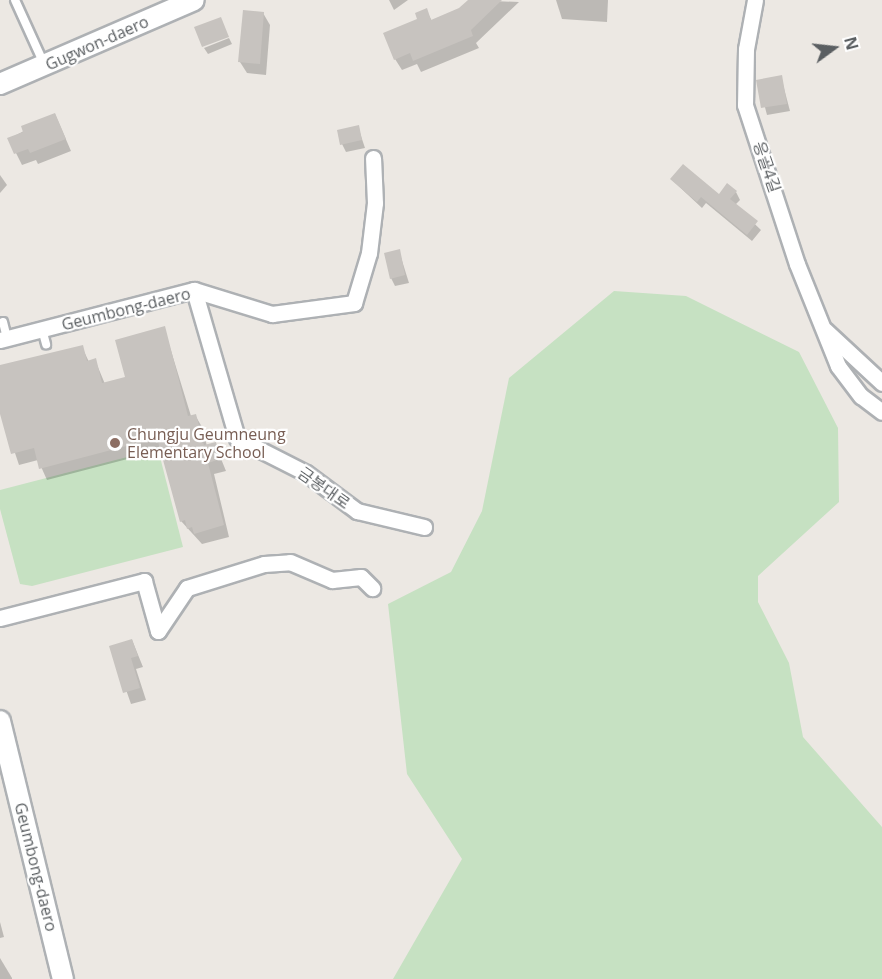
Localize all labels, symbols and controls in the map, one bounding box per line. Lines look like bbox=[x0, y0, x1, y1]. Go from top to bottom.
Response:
street label: Gugwon-daero bbox=[42, 12, 152, 74]
north arrow bbox=[804, 18, 864, 78]
text: N bbox=[839, 34, 864, 52]
street label: 응골4길 bbox=[749, 139, 785, 195]
street label: Geumbong-daero bbox=[60, 284, 192, 334]
place label: Chungju Geumneung Elementary School bbox=[127, 424, 286, 462]
marker: Chungju Geumneung Elementary School bbox=[108, 436, 122, 450]
street label: 금봉대로 bbox=[294, 463, 354, 513]
street label: Geumbong-daero bbox=[11, 801, 61, 933]

